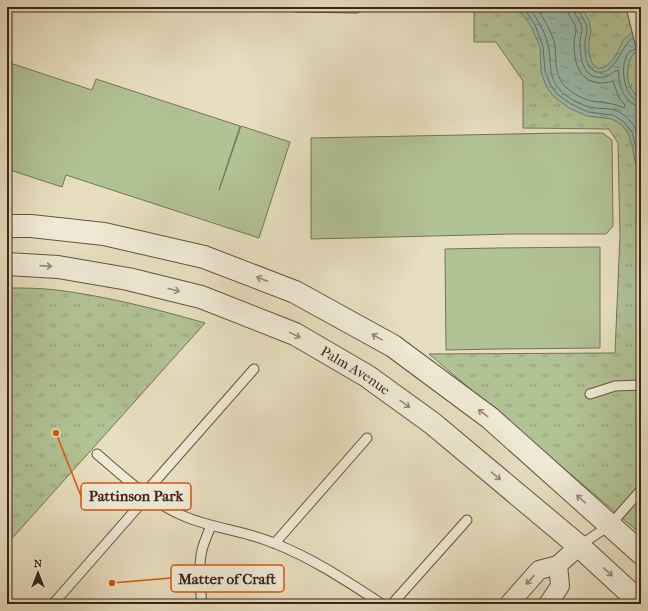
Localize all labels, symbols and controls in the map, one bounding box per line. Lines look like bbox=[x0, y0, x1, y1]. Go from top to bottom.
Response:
one-way arrow bbox=[39, 263, 52, 270]
one-way arrow bbox=[256, 274, 268, 282]
one-way arrow bbox=[167, 287, 180, 294]
one-way arrow bbox=[289, 332, 301, 339]
one-way arrow bbox=[372, 333, 384, 341]
street label: Palm Avenue bbox=[318, 343, 393, 399]
one-way arrow bbox=[400, 399, 411, 408]
one-way arrow bbox=[478, 409, 489, 417]
one-way arrow bbox=[491, 471, 501, 480]
callout: Pattinson Park bbox=[81, 483, 191, 510]
text: Pattinson Park bbox=[89, 487, 185, 505]
one-way arrow bbox=[576, 494, 586, 503]
north arrow bbox=[18, 553, 58, 593]
text: N bbox=[34, 557, 43, 570]
callout: Matter of Craft bbox=[171, 565, 284, 592]
one-way arrow bbox=[603, 568, 613, 577]
text: Matter of Craft bbox=[177, 570, 276, 588]
one-way arrow bbox=[526, 575, 535, 585]

